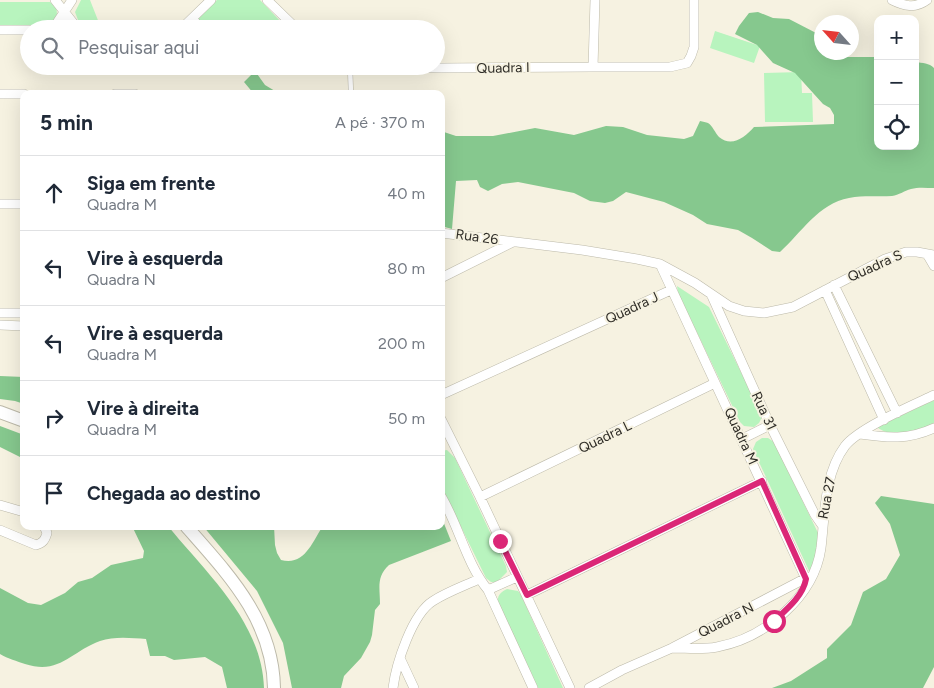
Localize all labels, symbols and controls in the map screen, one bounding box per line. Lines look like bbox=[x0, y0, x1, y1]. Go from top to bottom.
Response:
north arrow bbox=[814, 15, 859, 60]
map controls bbox=[874, 15, 919, 150]
button: + bbox=[874, 15, 919, 60]
search box bbox=[20, 20, 445, 75]
icon: search bbox=[38, 34, 66, 62]
text: Pesquisar aqui bbox=[78, 36, 199, 59]
street label: Quadra I bbox=[476, 59, 530, 77]
button: − bbox=[874, 60, 919, 105]
button: locate bbox=[874, 105, 919, 150]
text: 5 min bbox=[40, 110, 93, 135]
text: A pé · 370 m bbox=[335, 113, 425, 132]
text: Siga em frente bbox=[87, 172, 215, 195]
icon: ahead bbox=[40, 179, 68, 207]
text: 40 m bbox=[387, 184, 425, 203]
text: Quadra M bbox=[87, 195, 157, 214]
street label: Rua 26 bbox=[455, 226, 500, 248]
street label: Quadra S bbox=[845, 246, 905, 286]
text: Vire à esquerda bbox=[87, 247, 223, 270]
icon: left bbox=[40, 254, 68, 282]
text: 80 m bbox=[387, 259, 425, 278]
text: Quadra N bbox=[87, 270, 156, 289]
street label: Quadra J bbox=[603, 288, 661, 328]
text: Vire à esquerda bbox=[87, 322, 223, 345]
icon: left bbox=[40, 329, 68, 357]
text: 200 m bbox=[378, 334, 425, 353]
text: Quadra M bbox=[87, 345, 157, 364]
street label: Rua 31 bbox=[748, 389, 780, 433]
text: Vire à direita bbox=[87, 397, 199, 420]
icon: right bbox=[40, 404, 68, 432]
street label: Quadra M bbox=[720, 405, 762, 467]
text: 50 m bbox=[388, 409, 425, 428]
street label: Quadra L bbox=[576, 417, 635, 457]
text: Quadra M bbox=[87, 420, 157, 439]
street label: Rua 27 bbox=[815, 475, 839, 520]
icon: arrive bbox=[40, 479, 68, 507]
text: Chegada ao destino bbox=[87, 482, 260, 505]
route end bbox=[489, 530, 512, 553]
street label: Quadra N bbox=[695, 599, 757, 641]
route start bbox=[763, 610, 786, 633]

